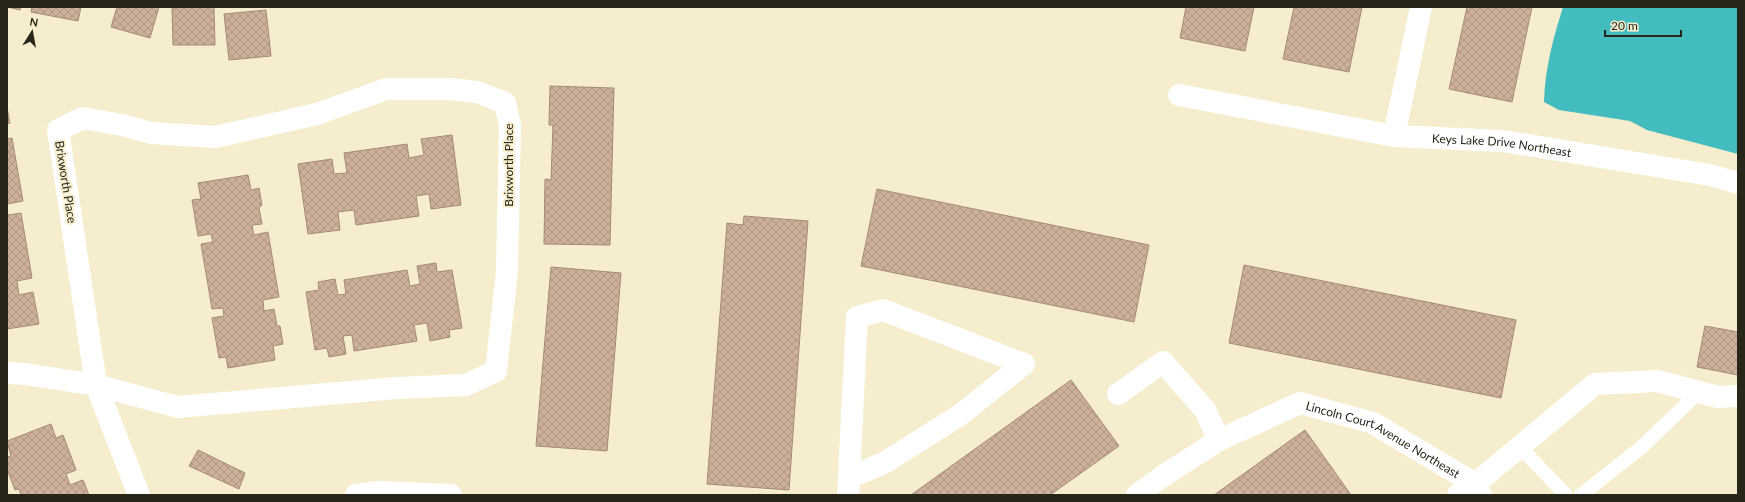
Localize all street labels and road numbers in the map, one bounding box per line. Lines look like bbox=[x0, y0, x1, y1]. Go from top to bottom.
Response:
street label: Brixworth Place bbox=[501, 123, 516, 207]
street label: Keys Lake Drive Northeast bbox=[1432, 130, 1573, 160]
street label: Brixworth Place bbox=[52, 140, 80, 224]
street label: Lincoln Court Avenue Northeast bbox=[1304, 397, 1463, 481]

